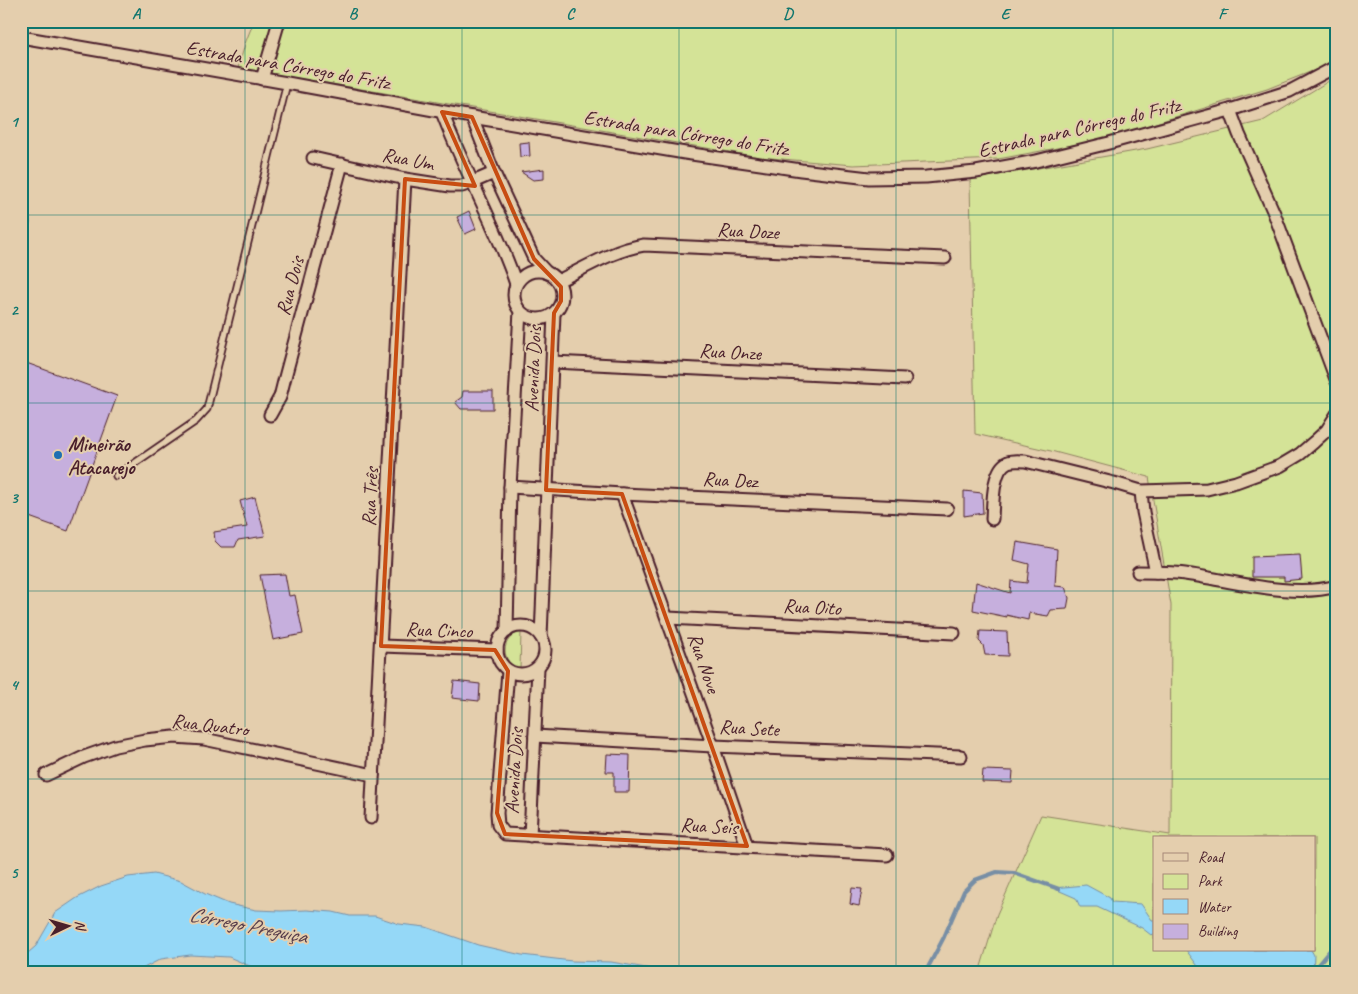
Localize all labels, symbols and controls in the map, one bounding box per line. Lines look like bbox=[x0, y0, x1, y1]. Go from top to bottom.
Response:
text: A bbox=[132, 4, 142, 24]
text: B bbox=[349, 4, 359, 24]
text: C bbox=[566, 4, 576, 24]
text: D bbox=[783, 4, 794, 24]
text: E bbox=[1001, 4, 1012, 24]
text: F bbox=[1218, 4, 1229, 24]
street label: Estrada para Córrego do Fritz bbox=[184, 35, 394, 96]
street label: Estrada para Córrego do Fritz bbox=[976, 92, 1185, 163]
street label: Estrada para Córrego do Fritz bbox=[582, 105, 793, 162]
text: 1 bbox=[10, 112, 19, 132]
street label: Rua Um bbox=[380, 142, 438, 177]
street label: Rua Doze bbox=[716, 217, 781, 245]
street label: Rua Dois bbox=[270, 252, 310, 318]
text: 2 bbox=[10, 300, 19, 320]
street label: Avenida Dois bbox=[519, 323, 547, 412]
street label: Rua Onze bbox=[698, 338, 763, 366]
place label: Mineirão Atacarejo bbox=[68, 432, 136, 480]
marker: Mineirão Atacarejo bbox=[52, 449, 64, 461]
street label: Rua Três bbox=[356, 465, 384, 527]
street label: Rua Dez bbox=[702, 466, 761, 494]
text: 3 bbox=[10, 488, 19, 508]
street label: Rua Oito bbox=[783, 593, 842, 621]
street label: Rua Cinco bbox=[405, 616, 474, 644]
street label: Rua Nove bbox=[682, 630, 726, 698]
text: 4 bbox=[10, 675, 19, 695]
street label: Rua Quatro bbox=[170, 708, 252, 742]
street label: Rua Sete bbox=[719, 714, 781, 742]
street label: Avenida Dois bbox=[499, 725, 529, 815]
street label: Rua Seis bbox=[680, 812, 740, 840]
legend bbox=[1153, 836, 1316, 952]
text: Road bbox=[1198, 848, 1225, 867]
text: 5 bbox=[11, 863, 20, 883]
text: Park bbox=[1198, 872, 1223, 891]
text: Water bbox=[1198, 898, 1232, 917]
water label: Córrego Preguiça bbox=[187, 901, 311, 949]
north arrow bbox=[42, 902, 92, 952]
text: N bbox=[72, 920, 90, 932]
text: Building bbox=[1198, 922, 1238, 941]

